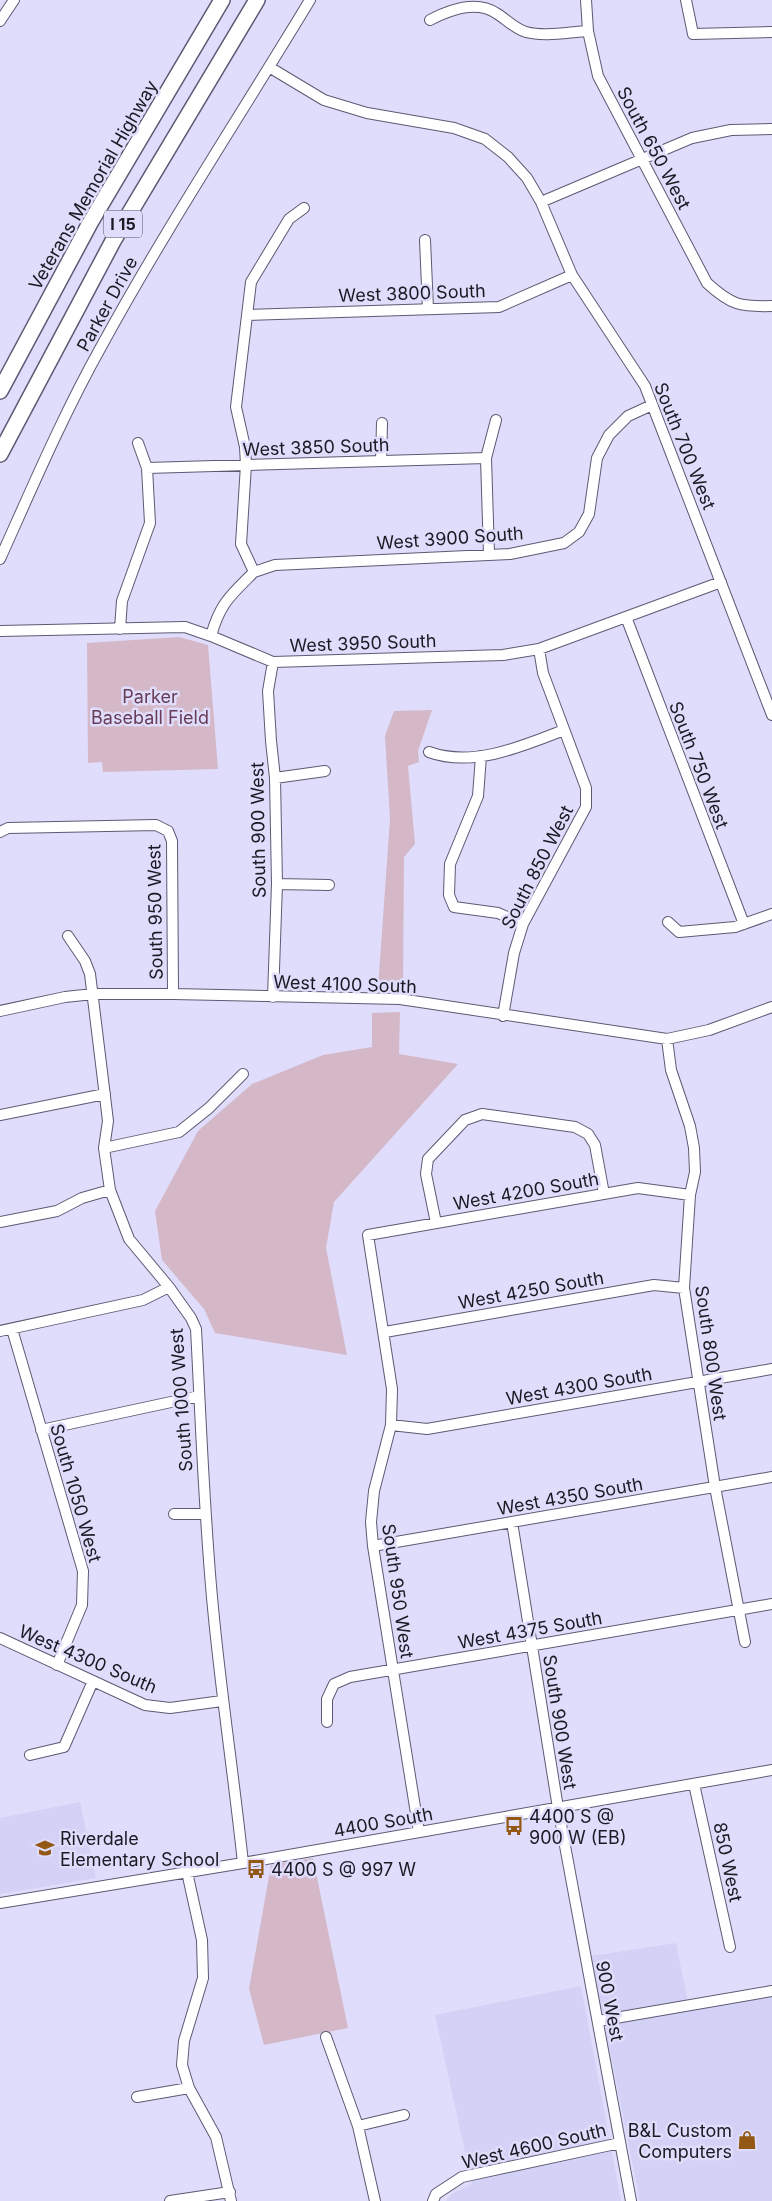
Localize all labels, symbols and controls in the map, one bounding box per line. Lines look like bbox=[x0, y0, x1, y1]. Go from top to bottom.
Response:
street label: Veterans Memorial Highway bbox=[24, 76, 162, 294]
street label: South 650 West bbox=[613, 83, 695, 213]
road number: I 15 bbox=[104, 210, 142, 238]
street label: Parker Drive bbox=[72, 253, 142, 355]
street label: West 3800 South bbox=[338, 280, 486, 306]
street label: South 700 West bbox=[650, 379, 720, 513]
street label: West 3850 South bbox=[242, 434, 390, 460]
street label: West 3900 South bbox=[376, 522, 524, 554]
street label: West 3950 South bbox=[289, 630, 437, 656]
park label: Parker Baseball Field bbox=[91, 686, 209, 728]
street label: South 750 West bbox=[665, 698, 733, 832]
street label: South 900 West bbox=[246, 762, 270, 898]
street label: South 850 West bbox=[497, 802, 577, 932]
street label: South 950 West bbox=[143, 844, 167, 980]
street label: West 4100 South bbox=[273, 971, 417, 997]
street label: West 4200 South bbox=[451, 1168, 601, 1214]
street label: West 4250 South bbox=[457, 1267, 605, 1313]
street label: South 800 West bbox=[691, 1284, 731, 1422]
street label: South 1000 West bbox=[166, 1327, 196, 1472]
street label: West 4300 South bbox=[504, 1363, 654, 1409]
street label: South 1050 West bbox=[46, 1421, 106, 1565]
street label: West 4350 South bbox=[496, 1473, 644, 1519]
street label: South 950 West bbox=[378, 1522, 418, 1660]
street label: West 4375 South bbox=[456, 1607, 604, 1653]
street label: West 4300 South bbox=[16, 1620, 160, 1698]
street label: South 900 West bbox=[539, 1653, 581, 1791]
street label: 4400 South bbox=[332, 1803, 434, 1841]
place label: 4400 S @ 900 W (EB) bbox=[529, 1806, 626, 1848]
bus stop icon: 4400 S @ 900 W (EB) bbox=[503, 1815, 525, 1837]
street label: 850 West bbox=[709, 1820, 747, 1904]
place label: Riverdale Elementary School bbox=[60, 1828, 219, 1870]
school or university icon: Riverdale Elementary School bbox=[34, 1837, 56, 1859]
bus stop icon: 4400 S @ 997 W bbox=[245, 1858, 267, 1880]
place label: 4400 S @ 997 W bbox=[271, 1859, 416, 1880]
street label: 900 West bbox=[592, 1959, 628, 2043]
street label: West 4600 South bbox=[460, 2119, 608, 2173]
place label: B&L Custom Computers bbox=[628, 2120, 732, 2162]
shop icon: B&L Custom Computers bbox=[736, 2129, 758, 2151]

